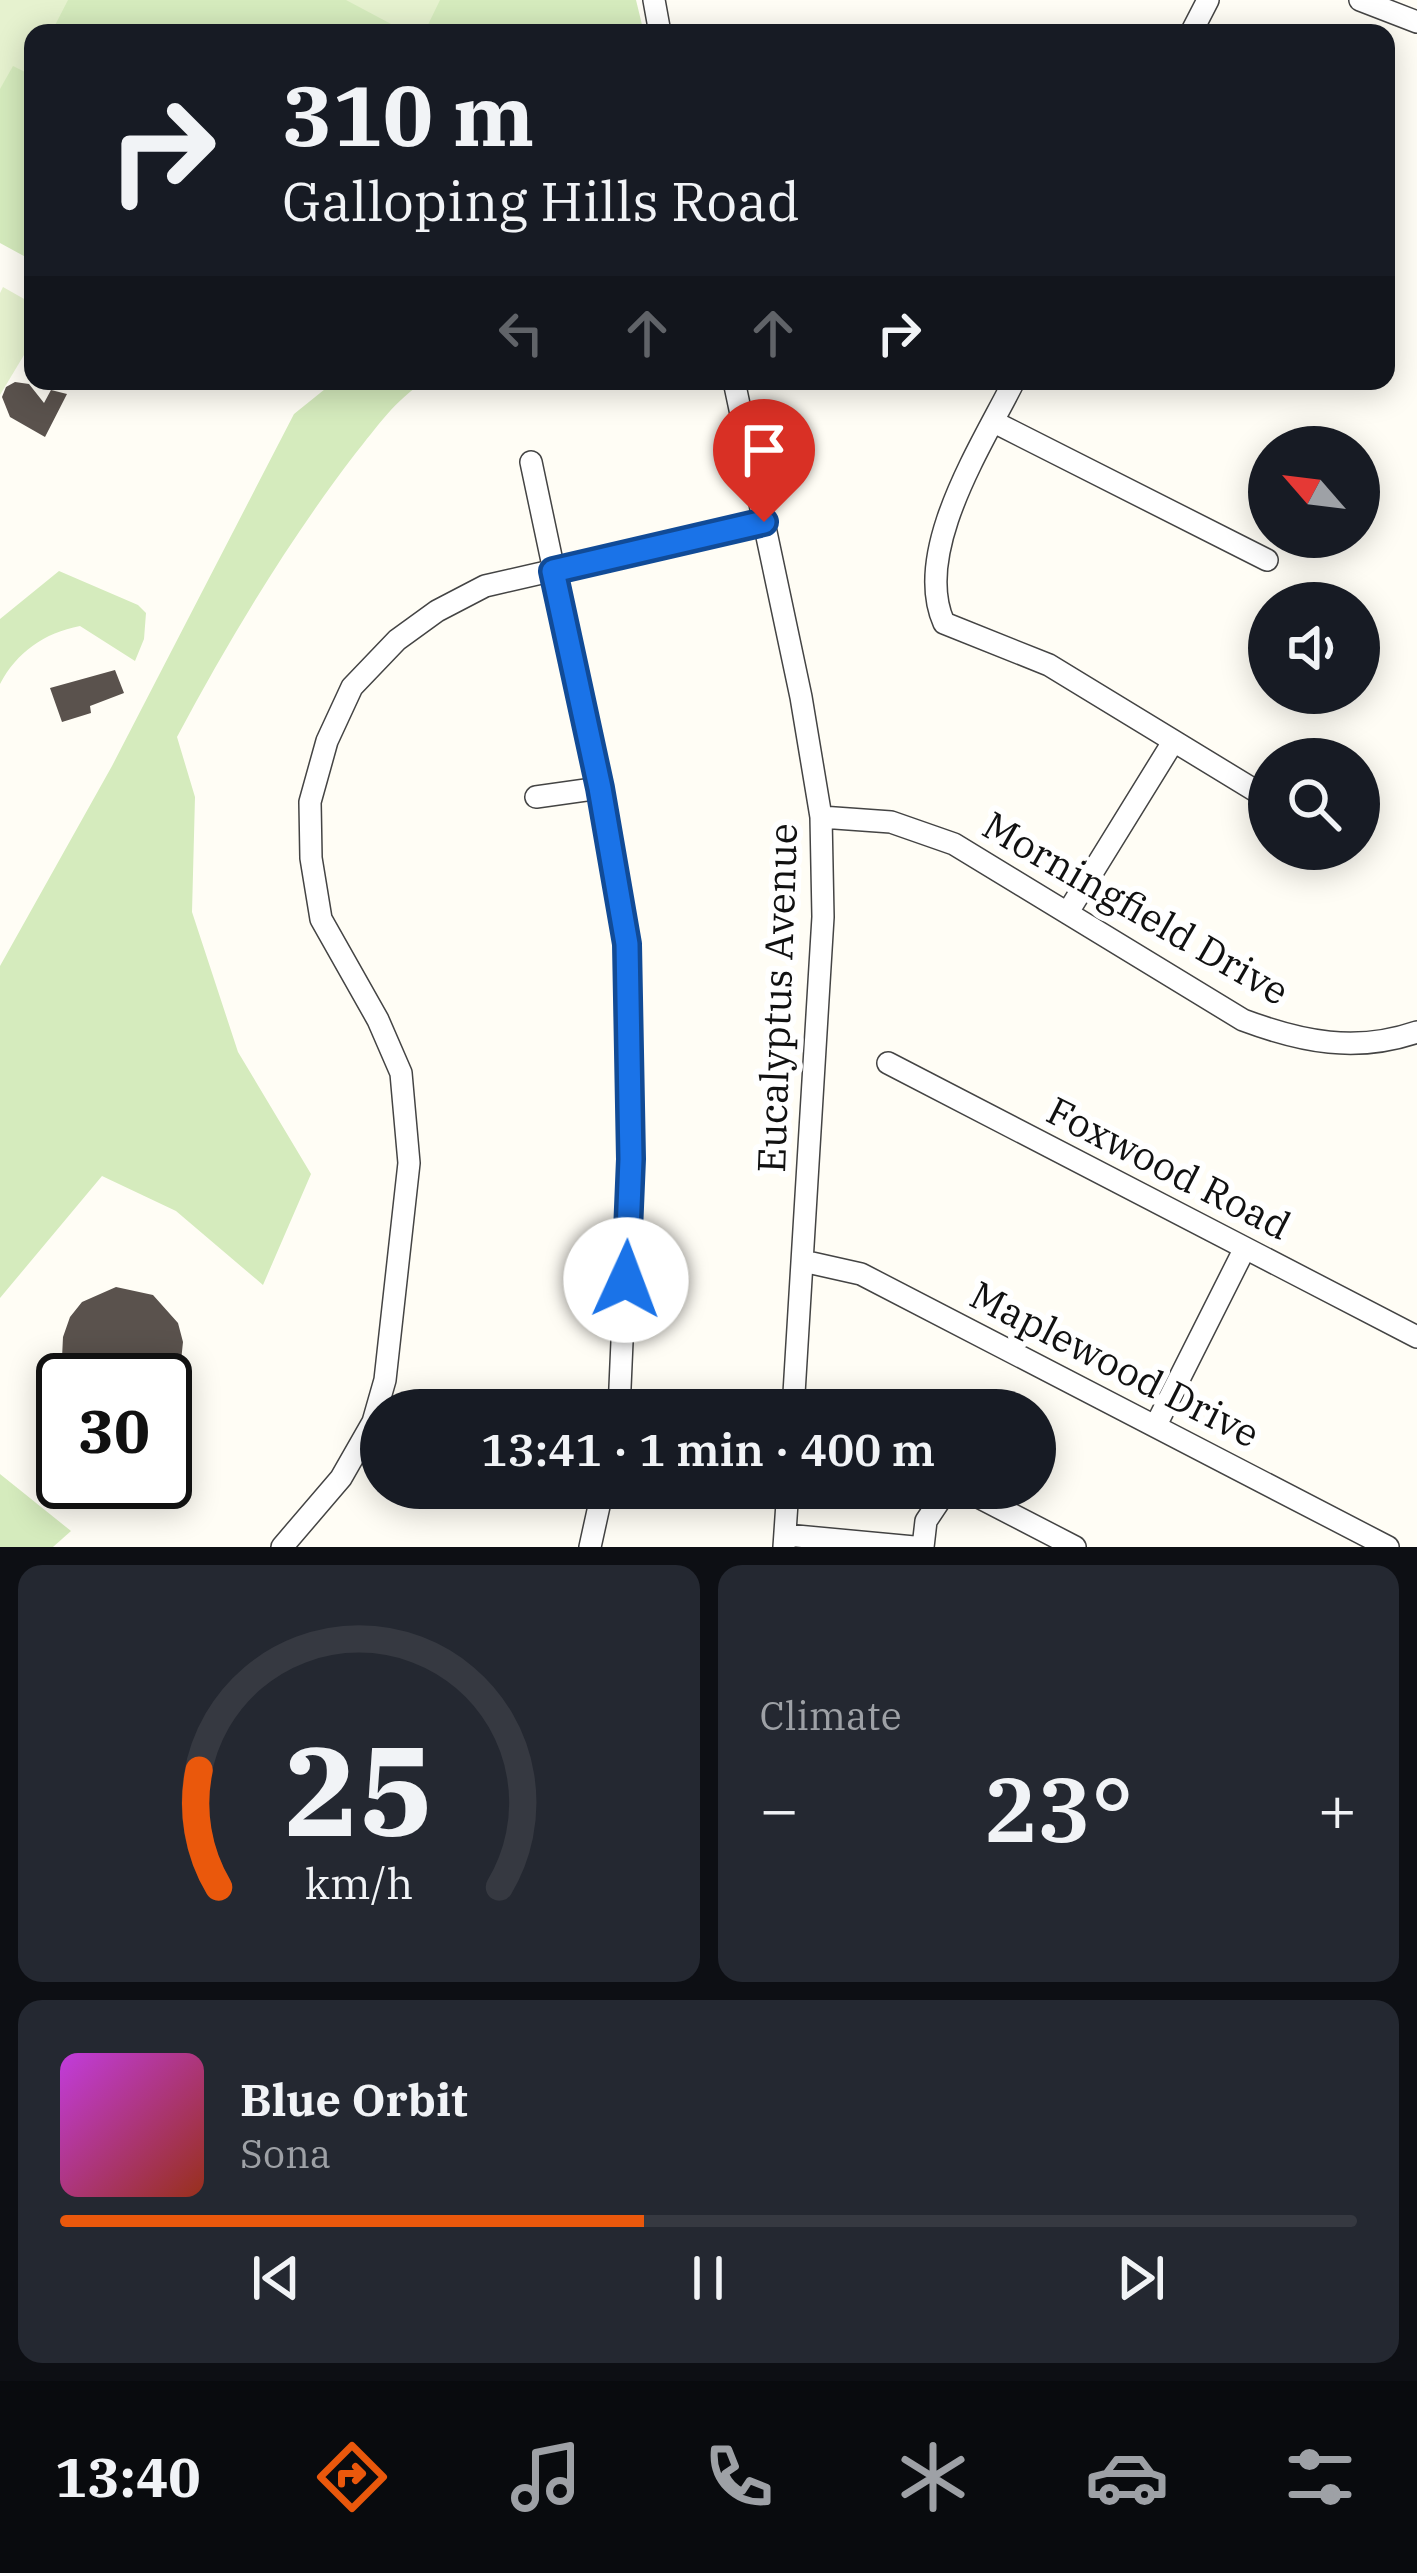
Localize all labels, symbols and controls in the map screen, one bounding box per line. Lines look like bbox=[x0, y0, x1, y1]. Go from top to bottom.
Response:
text: 310 m bbox=[282, 60, 534, 169]
icon: right bbox=[84, 72, 240, 228]
text: Galloping Hills Road bbox=[282, 166, 800, 236]
icon: left bbox=[488, 300, 554, 366]
icon: ahead bbox=[614, 300, 680, 366]
icon: ahead bbox=[740, 300, 806, 366]
icon: right bbox=[866, 300, 932, 366]
pin bbox=[713, 399, 815, 522]
icon: arrive bbox=[731, 417, 797, 483]
north arrow bbox=[1248, 426, 1380, 558]
map controls bbox=[1248, 426, 1380, 870]
button: sound bbox=[1248, 582, 1380, 714]
button: search bbox=[1248, 738, 1380, 870]
street label: Morningfield Drive bbox=[974, 799, 1298, 1016]
street label: Eucalyptus Avenue bbox=[745, 822, 808, 1174]
street label: Foxwood Road bbox=[1039, 1084, 1300, 1251]
position arrow bbox=[563, 1217, 689, 1343]
street label: Maplewood Drive bbox=[962, 1269, 1268, 1458]
speed limit sign: 30 bbox=[36, 1353, 192, 1509]
text: 13:41 · 1 min · 400 m bbox=[481, 1420, 935, 1478]
text: Climate bbox=[760, 1690, 902, 1741]
text: 25 bbox=[284, 1708, 434, 1870]
text: 23° bbox=[983, 1750, 1133, 1867]
text: − bbox=[760, 1765, 799, 1851]
text: + bbox=[1317, 1765, 1357, 1851]
text: km/h bbox=[305, 1854, 413, 1910]
text: Blue Orbit bbox=[240, 2070, 468, 2128]
text: Sona bbox=[240, 2128, 331, 2179]
icon: previous bbox=[243, 2245, 309, 2311]
icon: pause bbox=[675, 2245, 741, 2311]
icon: next bbox=[1108, 2245, 1174, 2311]
icon: directions bbox=[310, 2435, 394, 2519]
icon: music bbox=[504, 2435, 588, 2519]
icon: phone bbox=[697, 2435, 781, 2519]
icon: climate bbox=[891, 2435, 975, 2519]
icon: car bbox=[1085, 2435, 1169, 2519]
icon: filters bbox=[1278, 2435, 1362, 2519]
text: 13:40 bbox=[55, 2442, 201, 2512]

